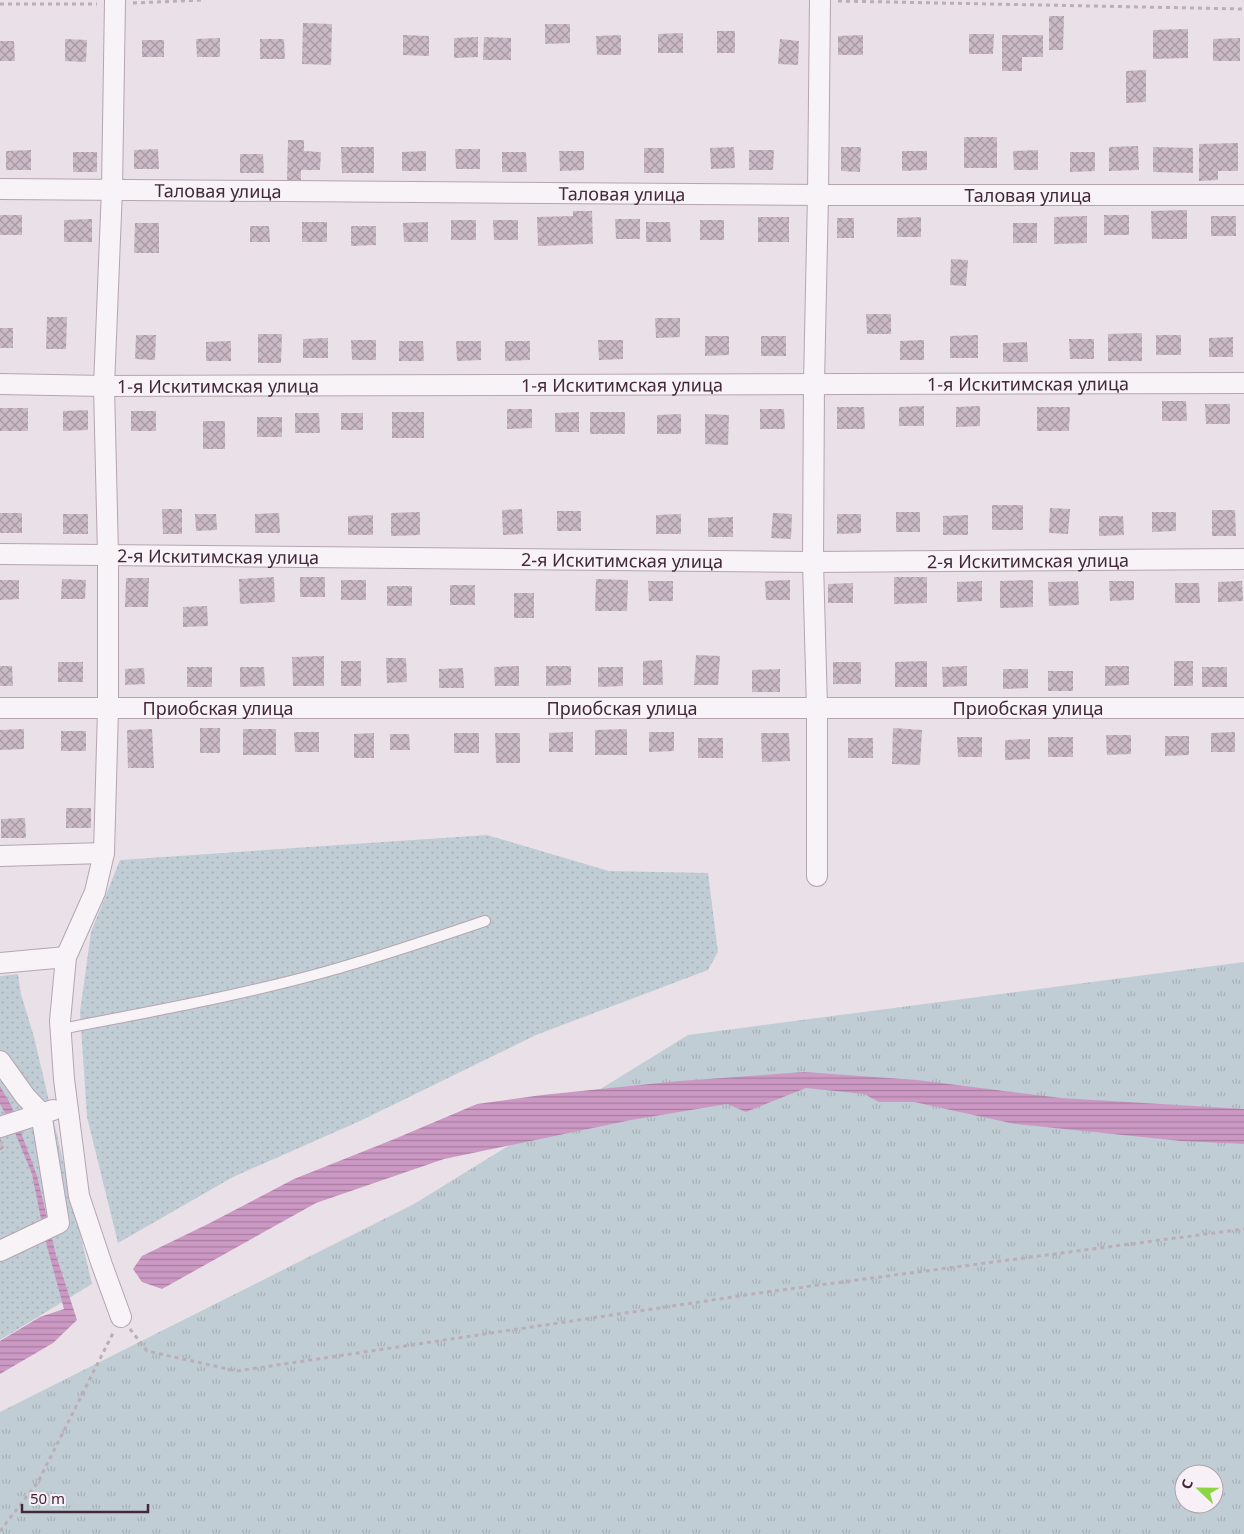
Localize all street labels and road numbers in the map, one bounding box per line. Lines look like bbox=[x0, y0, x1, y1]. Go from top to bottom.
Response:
street label: Таловая улица bbox=[154, 178, 282, 203]
street label: Таловая улица bbox=[558, 181, 686, 206]
street label: Таловая улица bbox=[965, 183, 1091, 207]
street label: 1-я Искитимская улица bbox=[927, 371, 1129, 396]
street label: 1-я Искитимская улица bbox=[521, 372, 723, 397]
street label: 1-я Искитимская улица bbox=[117, 373, 319, 398]
street label: 2-я Искитимская улица bbox=[117, 543, 319, 569]
street label: 2-я Искитимская улица bbox=[521, 547, 723, 573]
street label: 2-я Искитимская улица bbox=[927, 548, 1129, 573]
street label: Приобская улица bbox=[142, 696, 294, 720]
street label: Приобская улица bbox=[546, 696, 698, 720]
street label: Приобская улица bbox=[952, 696, 1104, 720]

